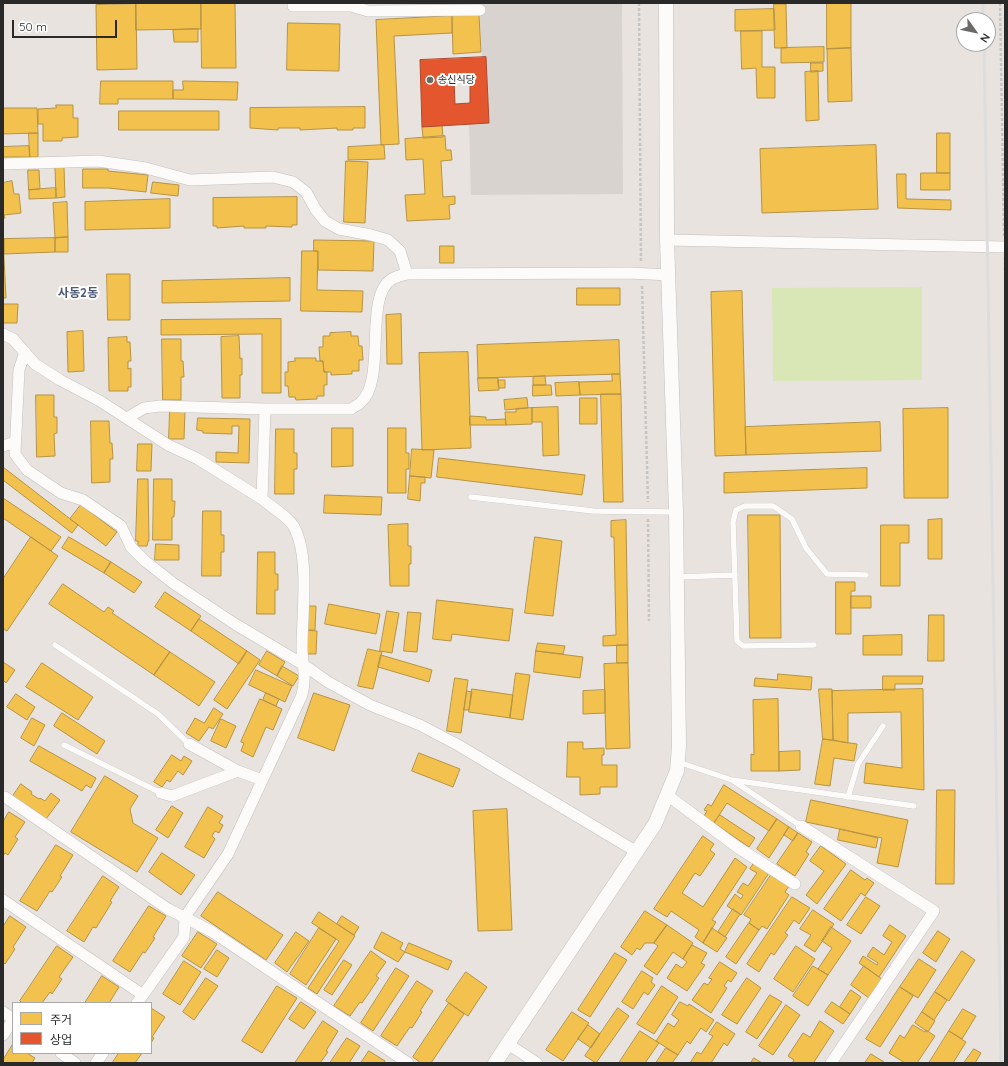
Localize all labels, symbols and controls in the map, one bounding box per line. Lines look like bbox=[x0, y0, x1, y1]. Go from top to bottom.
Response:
scale bar bbox=[14, 12, 119, 38]
north arrow bbox=[956, 12, 996, 52]
text: 50 m bbox=[19, 19, 47, 34]
text: N bbox=[977, 31, 993, 45]
place label: 송신식당 bbox=[438, 74, 475, 86]
marker: 송신식당 bbox=[425, 75, 435, 85]
district label: 사동2동 bbox=[58, 286, 98, 300]
legend bbox=[12, 1002, 152, 1054]
text: 주거 bbox=[50, 1012, 72, 1027]
text: 상업 bbox=[50, 1032, 72, 1047]

